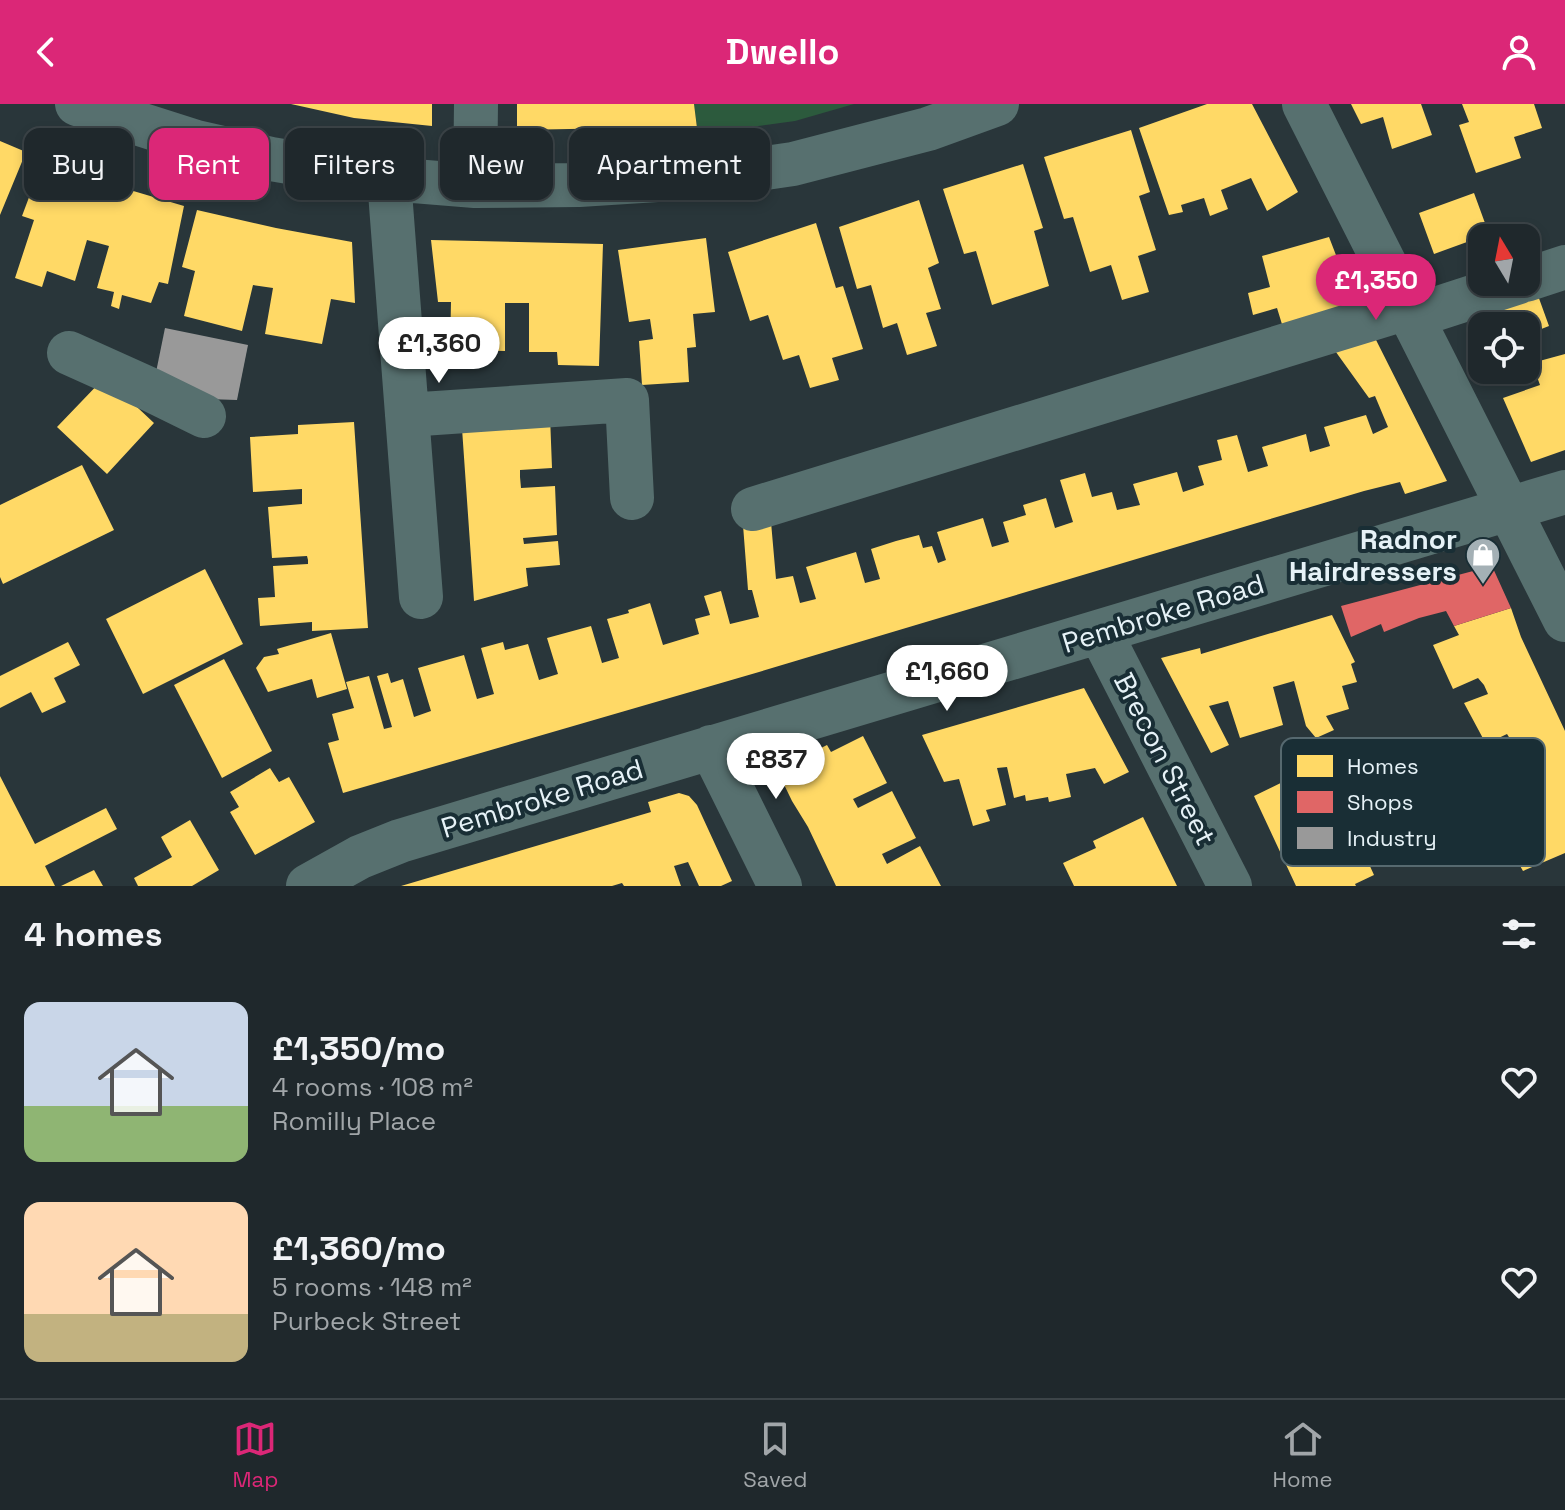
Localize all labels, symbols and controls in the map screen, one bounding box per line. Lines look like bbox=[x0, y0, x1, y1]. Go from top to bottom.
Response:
text: Dwello bbox=[725, 29, 840, 75]
icon: back bbox=[24, 30, 68, 74]
icon: person bbox=[1497, 30, 1541, 74]
chip: Buy bbox=[24, 128, 133, 200]
chip: Rent bbox=[149, 128, 269, 200]
chip: Filters bbox=[285, 128, 424, 200]
chip: New bbox=[440, 128, 553, 200]
chip: Apartment bbox=[569, 128, 770, 200]
north arrow bbox=[1468, 224, 1540, 296]
map controls bbox=[1468, 224, 1540, 384]
pin: £1,350 bbox=[1311, 254, 1441, 322]
text: £1,350 bbox=[1334, 263, 1418, 297]
button: locate bbox=[1468, 312, 1540, 384]
pin: £1,360 bbox=[374, 317, 504, 385]
text: £1,360 bbox=[397, 326, 481, 360]
place label: Radnor Hairdressers bbox=[1289, 521, 1457, 589]
shop icon: Radnor Hairdressers bbox=[1464, 536, 1502, 586]
street label: Pembroke Road bbox=[1058, 565, 1268, 661]
pin: £1,660 bbox=[882, 645, 1012, 713]
text: £1,660 bbox=[905, 654, 989, 688]
street label: Brecon Street bbox=[1106, 667, 1224, 851]
pin: £837 bbox=[729, 733, 823, 801]
legend bbox=[1281, 738, 1545, 866]
text: £837 bbox=[745, 742, 807, 776]
street label: Pembroke Road bbox=[437, 750, 647, 846]
text: Homes bbox=[1347, 752, 1419, 780]
text: Shops bbox=[1347, 788, 1413, 816]
text: Industry bbox=[1347, 824, 1437, 852]
icon: filters bbox=[1497, 912, 1541, 956]
text: 4 homes bbox=[24, 913, 162, 956]
text: £1,350/mo bbox=[272, 1027, 445, 1070]
icon: home bbox=[88, 1034, 184, 1130]
icon: heart bbox=[1497, 1060, 1541, 1104]
text: 4 rooms · 108 m² bbox=[272, 1070, 473, 1104]
text: Romilly Place bbox=[272, 1104, 436, 1138]
text: £1,360/mo bbox=[272, 1227, 446, 1270]
icon: home bbox=[88, 1234, 184, 1330]
icon: heart bbox=[1497, 1260, 1541, 1304]
text: 5 rooms · 148 m² bbox=[272, 1270, 472, 1304]
text: Purbeck Street bbox=[272, 1304, 461, 1338]
tab: Map bbox=[233, 1417, 278, 1493]
tab: Saved bbox=[743, 1417, 808, 1493]
tab: Home bbox=[1273, 1417, 1333, 1493]

